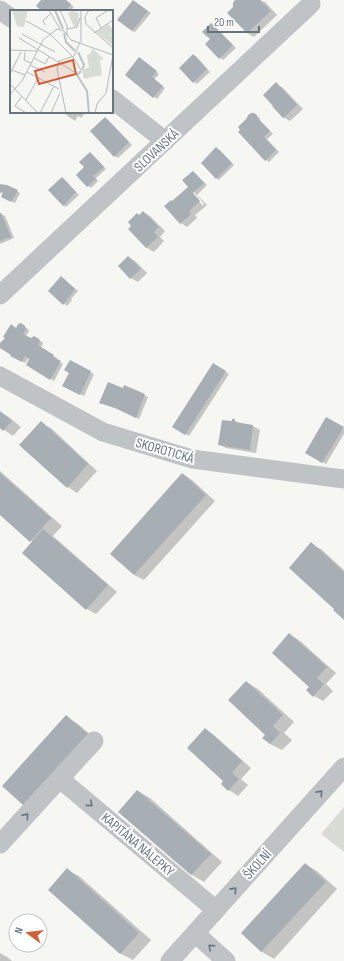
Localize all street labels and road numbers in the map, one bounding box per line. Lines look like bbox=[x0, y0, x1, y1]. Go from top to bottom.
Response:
street label: SLOVANSKÁ bbox=[130, 125, 183, 175]
street label: SKOROTICKÁ bbox=[134, 434, 197, 467]
street label: KAPITÁNA NÁLEPKY bbox=[98, 809, 178, 880]
street label: ŠKOLNÍ bbox=[240, 846, 275, 883]

